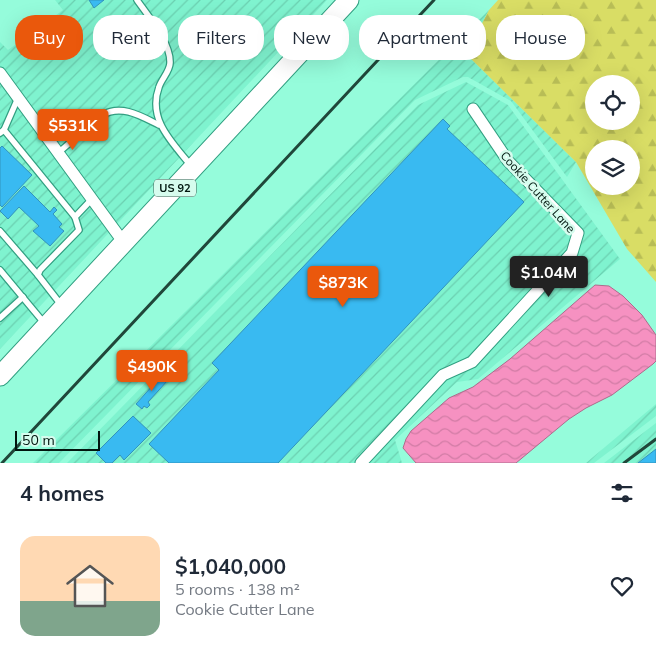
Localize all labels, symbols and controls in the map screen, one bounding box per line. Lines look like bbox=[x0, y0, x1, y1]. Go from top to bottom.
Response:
chip: Buy bbox=[15, 15, 83, 60]
chip: Rent bbox=[93, 15, 168, 60]
chip: Filters bbox=[178, 15, 264, 60]
chip: New bbox=[274, 15, 349, 60]
chip: Apartment bbox=[359, 15, 486, 60]
chip: House bbox=[496, 15, 585, 60]
map controls bbox=[585, 75, 640, 195]
button: locate bbox=[585, 75, 640, 130]
pin: $531K bbox=[38, 108, 108, 151]
text: $531K bbox=[48, 115, 98, 135]
button: layers bbox=[585, 140, 640, 195]
street label: Cookie Cutter Lane bbox=[497, 148, 579, 236]
road number: US 92 bbox=[154, 180, 196, 197]
pin: $1.04M bbox=[508, 256, 590, 298]
text: $1.04M bbox=[521, 262, 577, 282]
pin: $873K bbox=[308, 266, 378, 308]
text: $873K bbox=[318, 272, 368, 292]
pin: $490K bbox=[117, 350, 187, 392]
text: $490K bbox=[127, 356, 177, 376]
scale bar bbox=[15, 428, 100, 451]
text: 50 m bbox=[22, 431, 55, 449]
icon: filters bbox=[608, 479, 636, 507]
text: 4 homes bbox=[20, 480, 104, 506]
text: $1,040,000 bbox=[175, 553, 286, 579]
icon: home bbox=[60, 556, 120, 616]
icon: heart bbox=[608, 572, 636, 600]
text: 5 rooms · 138 m² bbox=[175, 579, 300, 599]
text: Cookie Cutter Lane bbox=[175, 599, 315, 619]

